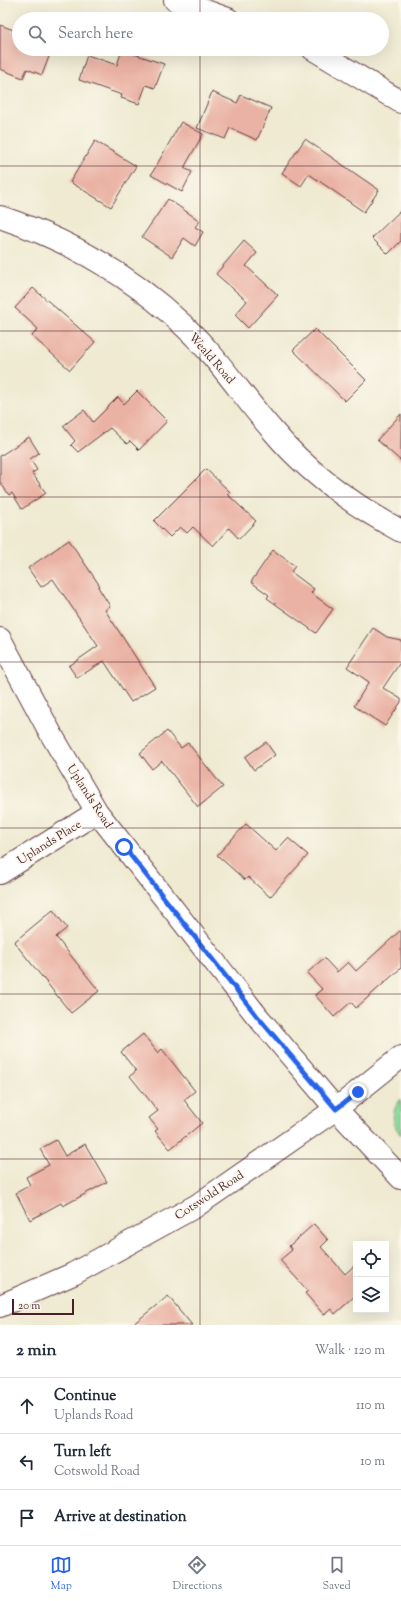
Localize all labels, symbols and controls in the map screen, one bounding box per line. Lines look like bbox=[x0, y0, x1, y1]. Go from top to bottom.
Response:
search box bbox=[12, 12, 389, 56]
icon: search bbox=[26, 23, 48, 45]
text: Search here bbox=[58, 24, 133, 45]
street label: Weald Road bbox=[184, 329, 239, 388]
street label: Uplands Road bbox=[62, 761, 117, 832]
street label: Uplands Place bbox=[14, 816, 86, 870]
route start bbox=[115, 838, 133, 856]
route end bbox=[349, 1083, 367, 1101]
street label: Cotswold Road bbox=[171, 1167, 248, 1225]
map controls bbox=[353, 1241, 389, 1313]
button: locate bbox=[353, 1241, 389, 1277]
button: layers bbox=[353, 1277, 389, 1313]
scale bar bbox=[12, 1297, 74, 1316]
text: 20 m bbox=[18, 1298, 40, 1314]
text: 2 min bbox=[16, 1339, 57, 1363]
text: Walk · 120 m bbox=[315, 1342, 385, 1360]
text: Continue bbox=[54, 1386, 116, 1407]
icon: ahead bbox=[16, 1395, 38, 1417]
text: 110 m bbox=[356, 1397, 385, 1415]
text: Uplands Road bbox=[54, 1407, 133, 1425]
text: Turn left bbox=[54, 1442, 111, 1463]
icon: left bbox=[16, 1451, 38, 1473]
text: 10 m bbox=[360, 1453, 385, 1471]
text: Cotswold Road bbox=[54, 1463, 140, 1481]
icon: arrive bbox=[16, 1507, 38, 1529]
text: Arrive at destination bbox=[54, 1507, 187, 1528]
tab: Map bbox=[50, 1554, 72, 1594]
tab: Directions bbox=[173, 1554, 222, 1594]
tab: Saved bbox=[323, 1554, 351, 1594]

